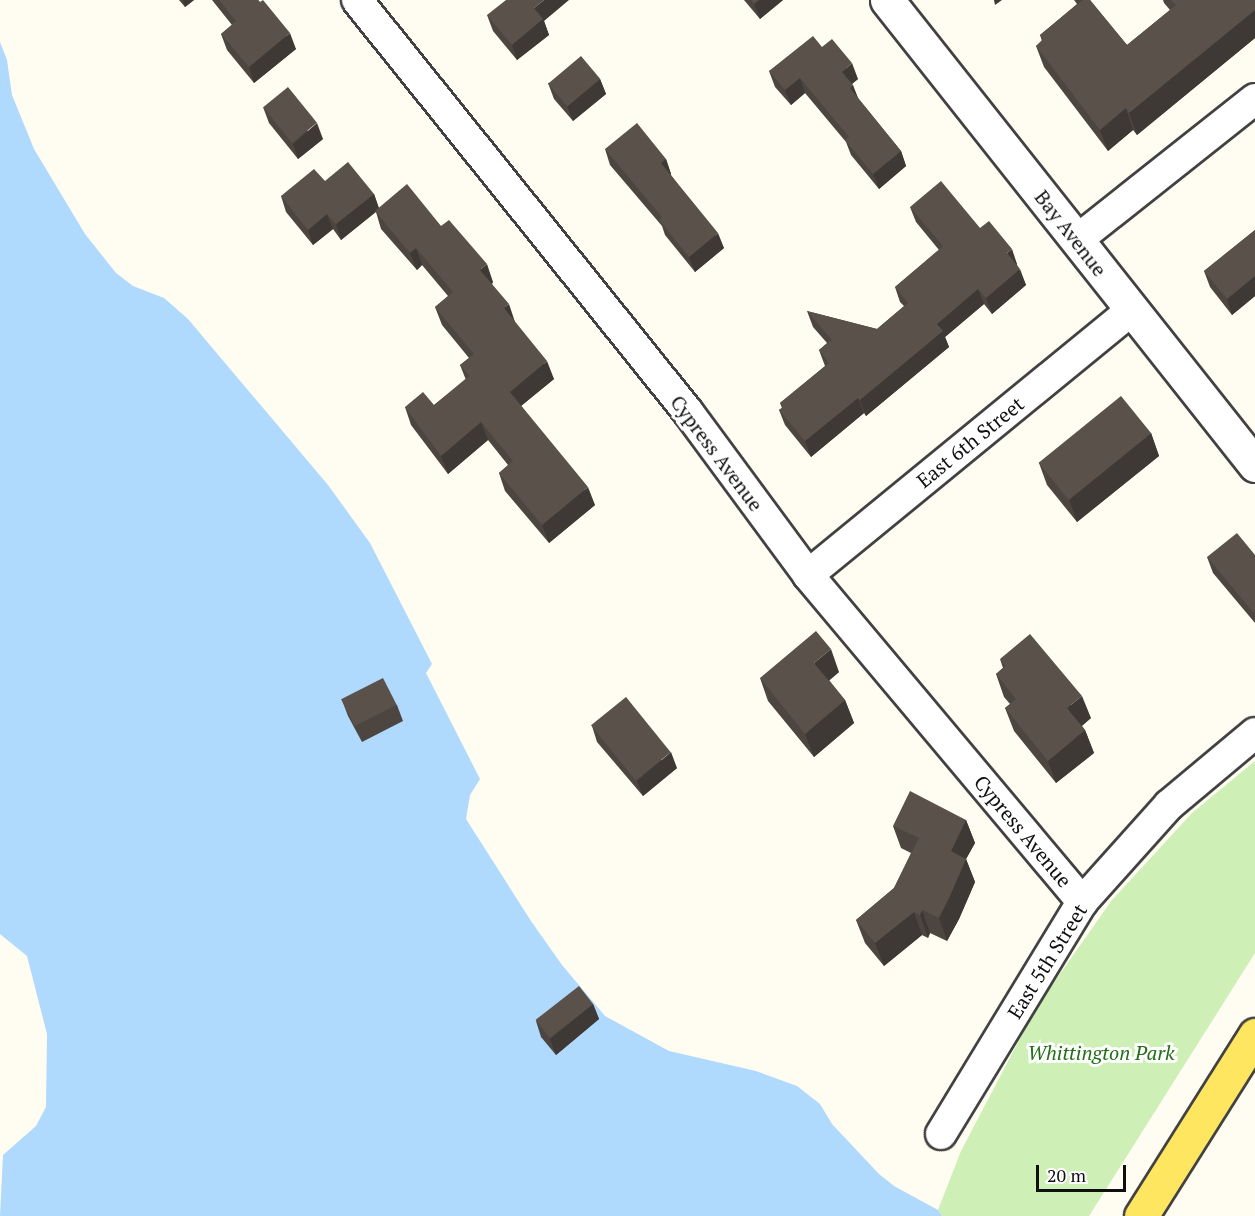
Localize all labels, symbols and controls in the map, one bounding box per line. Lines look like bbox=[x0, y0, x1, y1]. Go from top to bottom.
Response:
street label: Bay Avenue bbox=[1030, 185, 1112, 281]
street label: Cypress Avenue bbox=[666, 390, 768, 516]
street label: East 6th Street bbox=[912, 392, 1028, 492]
street label: Cypress Avenue bbox=[969, 770, 1077, 892]
street label: East 5th Street bbox=[1002, 899, 1092, 1023]
park label: Whittington Park bbox=[1027, 1040, 1175, 1064]
scale bar bbox=[1039, 1153, 1129, 1191]
text: 20 m bbox=[1047, 1163, 1086, 1187]

